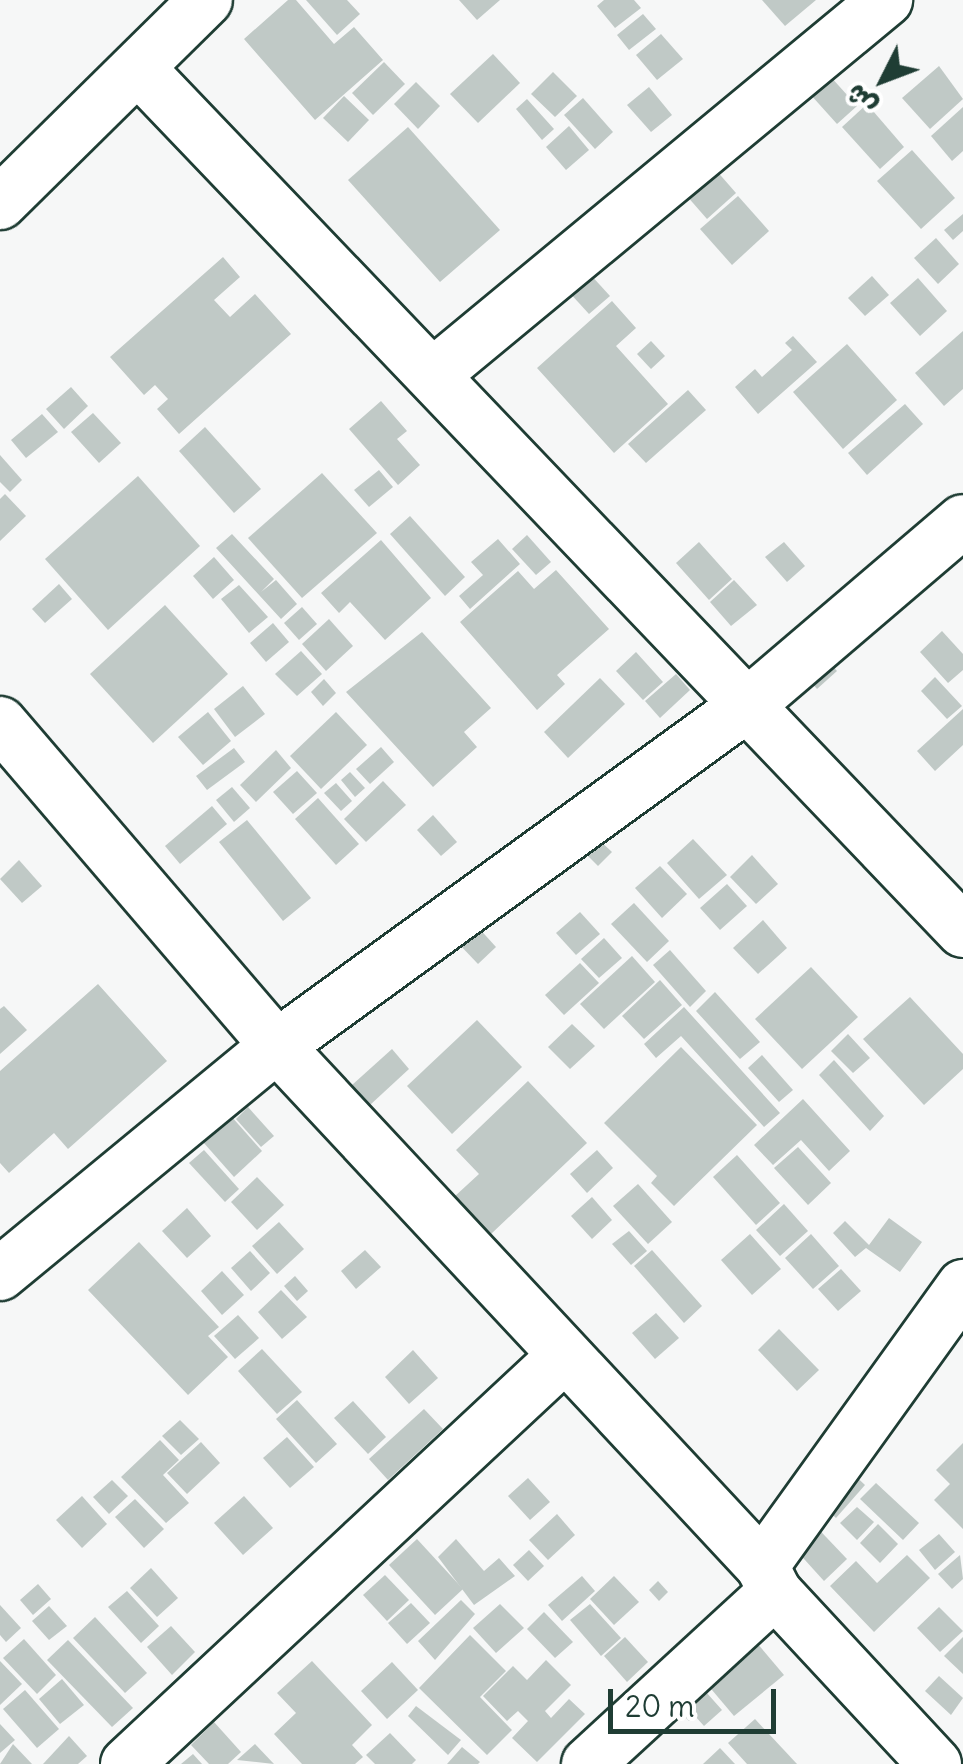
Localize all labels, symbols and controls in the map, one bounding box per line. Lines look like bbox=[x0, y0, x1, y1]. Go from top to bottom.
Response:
north arrow bbox=[833, 30, 933, 130]
text: ش bbox=[837, 77, 884, 124]
scale bar bbox=[613, 1669, 780, 1731]
text: 20 m bbox=[625, 1687, 695, 1725]

